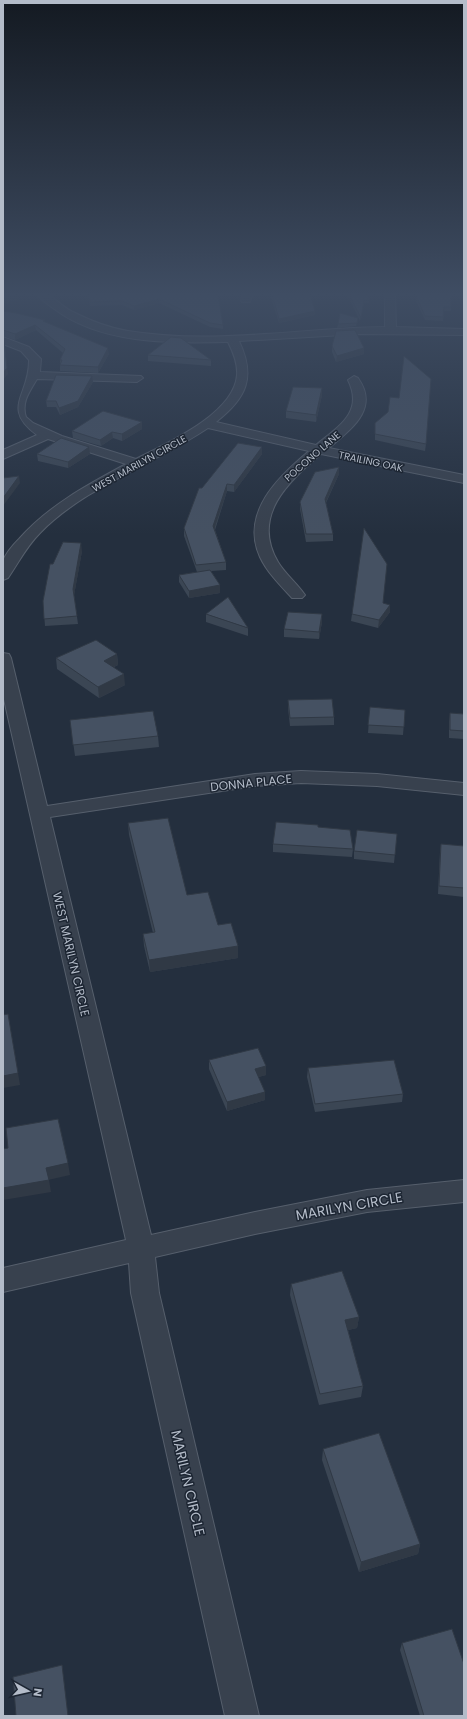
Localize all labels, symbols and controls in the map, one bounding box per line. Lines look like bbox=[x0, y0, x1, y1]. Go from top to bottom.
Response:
street label: POCONO LANE bbox=[281, 428, 344, 485]
street label: WEST MARILYN CIRCLE bbox=[89, 431, 189, 496]
street label: TRAILING OAK bbox=[337, 447, 405, 476]
street label: DONNA PLACE bbox=[209, 770, 292, 795]
street label: WEST MARILYN CIRCLE bbox=[49, 890, 94, 1018]
street label: MARILYN CIRCLE bbox=[294, 1187, 404, 1225]
street label: MARILYN CIRCLE bbox=[166, 1428, 210, 1538]
north arrow bbox=[8, 1671, 48, 1711]
text: N bbox=[29, 1687, 46, 1698]

